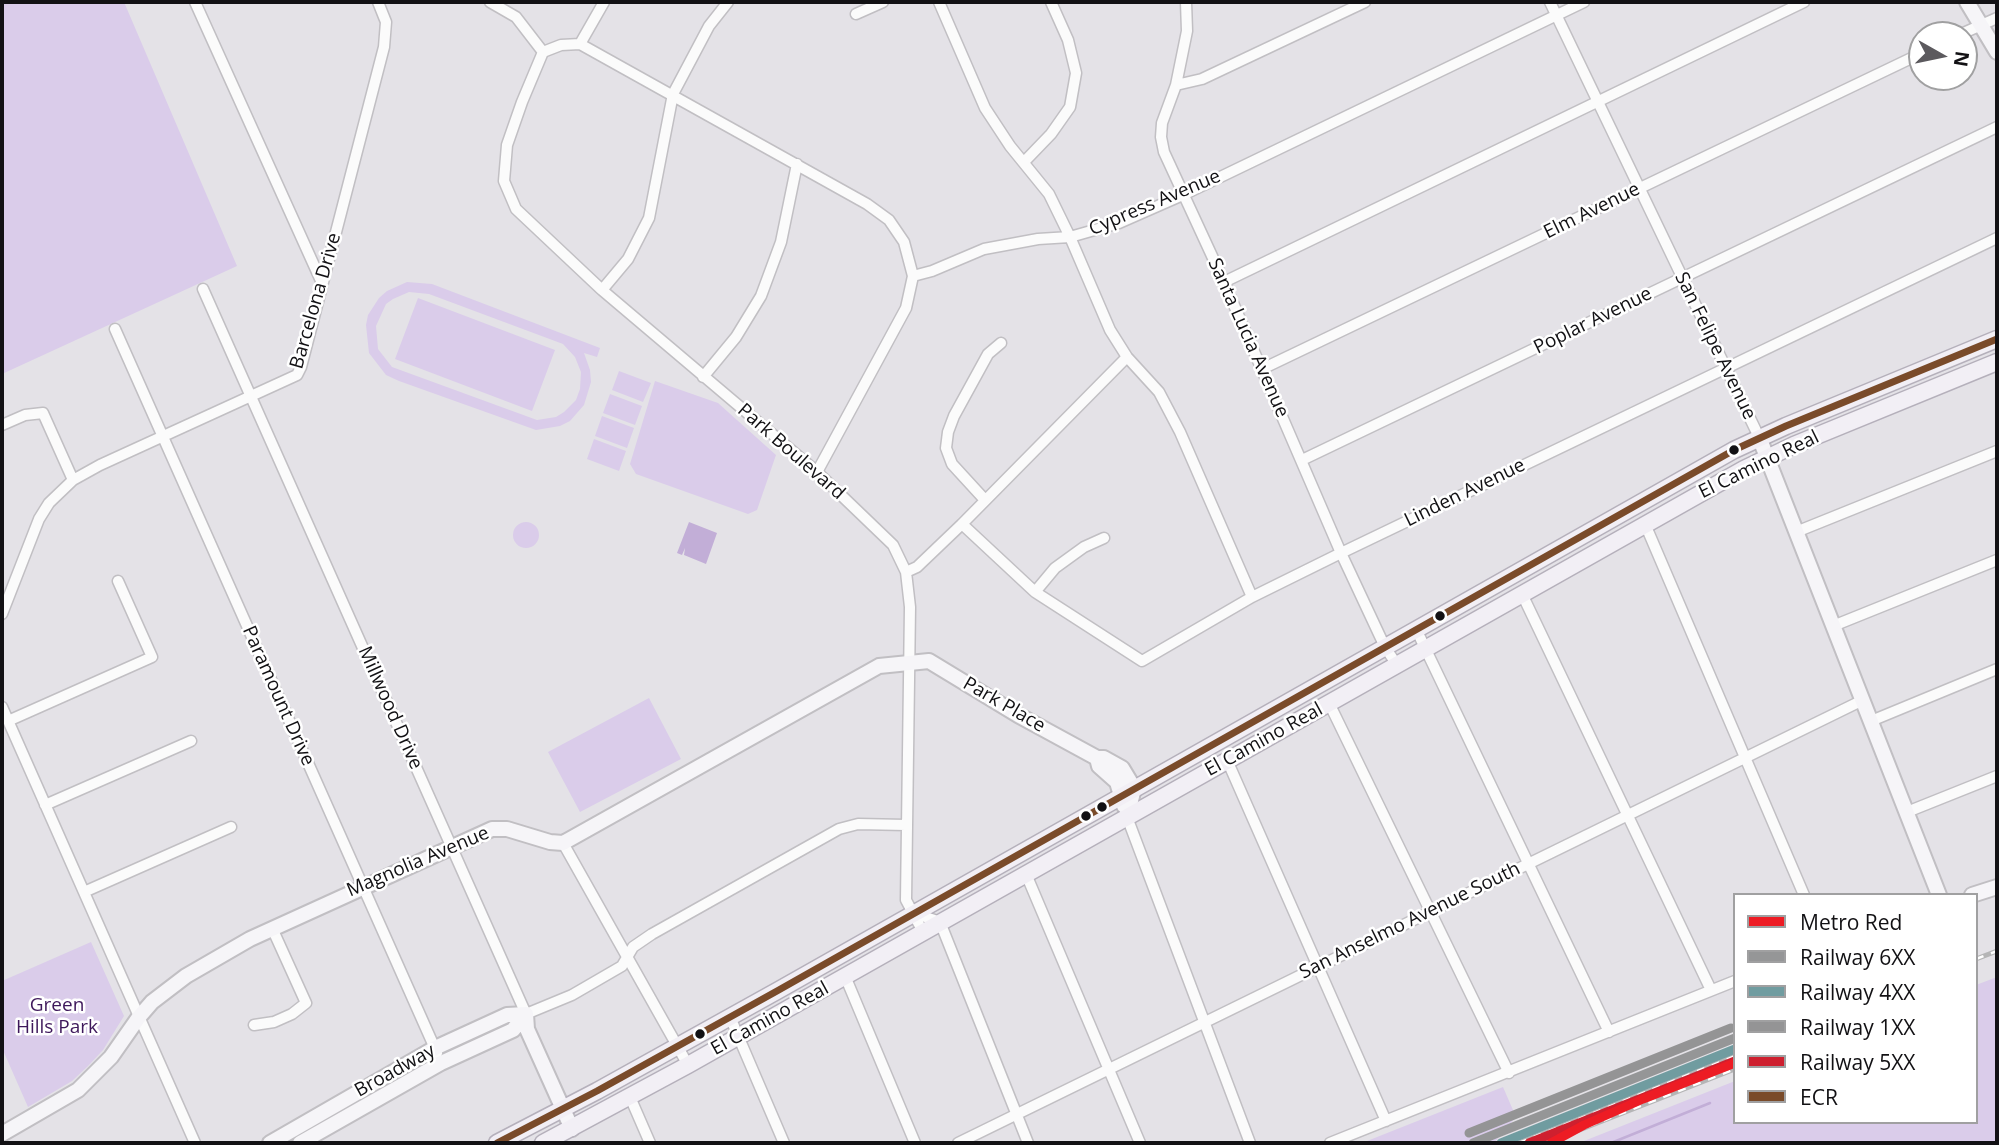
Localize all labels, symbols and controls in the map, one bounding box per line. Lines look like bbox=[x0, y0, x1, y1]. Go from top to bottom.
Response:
north arrow bbox=[1908, 21, 1978, 91]
text: N bbox=[1948, 49, 1976, 69]
street label: Cypress Avenue bbox=[1086, 165, 1224, 241]
street label: Elm Avenue bbox=[1540, 178, 1644, 244]
street label: Barcelona Drive bbox=[286, 230, 346, 372]
street label: Santa Lucia Avenue bbox=[1203, 255, 1293, 421]
street label: San Felipe Avenue bbox=[1669, 269, 1761, 423]
street label: Poplar Avenue bbox=[1530, 283, 1656, 359]
street label: Park Boulevard bbox=[733, 399, 849, 505]
street label: El Camino Real bbox=[1695, 426, 1823, 504]
unlabelled marker bbox=[1727, 443, 1741, 457]
street label: Linden Avenue bbox=[1401, 454, 1529, 532]
unlabelled marker bbox=[1433, 609, 1447, 623]
street label: Paramount Drive bbox=[237, 622, 319, 770]
street label: Millwood Drive bbox=[353, 643, 427, 773]
street label: Park Place bbox=[959, 672, 1049, 738]
street label: El Camino Real bbox=[1201, 698, 1327, 782]
unlabelled marker bbox=[1095, 800, 1109, 814]
unlabelled marker bbox=[1079, 809, 1093, 823]
street label: Magnolia Avenue bbox=[343, 822, 493, 902]
street label: San Anselmo Avenue South bbox=[1296, 858, 1524, 984]
legend bbox=[1733, 893, 1978, 1124]
text: Metro Red bbox=[1800, 908, 1902, 936]
text: Railway 6XX bbox=[1800, 943, 1915, 971]
street label: El Camino Real bbox=[707, 977, 833, 1061]
text: Railway 4XX bbox=[1800, 978, 1915, 1006]
park label: Green Hills Park bbox=[16, 995, 98, 1039]
text: Railway 1XX bbox=[1800, 1013, 1915, 1041]
unlabelled marker bbox=[693, 1027, 707, 1041]
street label: Broadway bbox=[351, 1040, 439, 1102]
text: Railway 5XX bbox=[1800, 1048, 1915, 1076]
text: ECR bbox=[1800, 1083, 1838, 1111]

